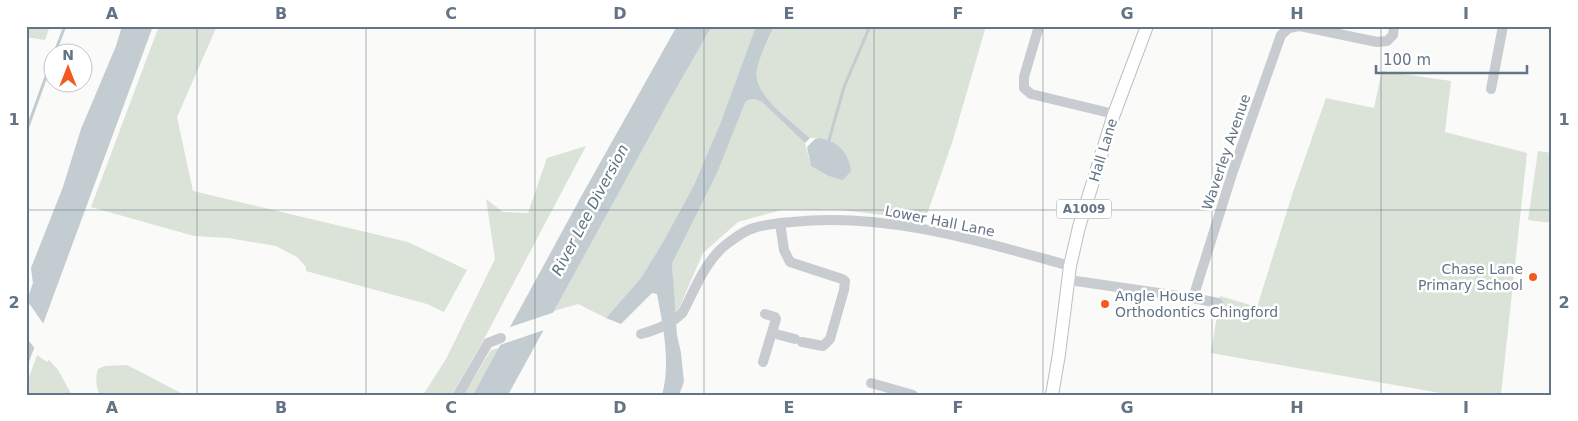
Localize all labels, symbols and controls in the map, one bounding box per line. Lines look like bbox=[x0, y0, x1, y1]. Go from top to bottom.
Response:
text: A bbox=[106, 4, 119, 23]
text: B bbox=[275, 4, 287, 23]
text: C bbox=[445, 4, 457, 23]
text: D bbox=[613, 4, 627, 23]
text: E bbox=[784, 4, 794, 23]
text: F bbox=[953, 4, 963, 23]
text: G bbox=[1120, 4, 1134, 23]
text: H bbox=[1290, 4, 1304, 23]
text: I bbox=[1463, 4, 1469, 23]
north arrow bbox=[42, 42, 92, 92]
scale bar bbox=[1376, 42, 1527, 74]
text: N bbox=[62, 47, 74, 63]
text: 100 m bbox=[1383, 51, 1431, 69]
street label: Waverley Avenue bbox=[1199, 92, 1253, 212]
text: 1 bbox=[8, 110, 20, 129]
text: 1 bbox=[1558, 110, 1570, 129]
street label: Hall Lane bbox=[1086, 116, 1120, 184]
water label: River Lee Diversion bbox=[548, 141, 632, 279]
road number: A1009 bbox=[1056, 200, 1112, 218]
street label: Lower Hall Lane bbox=[884, 203, 996, 239]
place label: Chase Lane Primary School bbox=[1418, 261, 1523, 293]
marker: Chase Lane Primary School bbox=[1527, 271, 1539, 283]
place label: Angle House Orthodontics Chingford bbox=[1115, 288, 1278, 320]
text: 2 bbox=[8, 293, 20, 312]
text: 2 bbox=[1558, 293, 1570, 312]
marker: Angle House Orthodontics Chingford bbox=[1099, 298, 1111, 310]
text: A bbox=[106, 398, 119, 417]
text: B bbox=[275, 398, 287, 417]
text: C bbox=[445, 398, 457, 417]
text: D bbox=[613, 398, 627, 417]
text: E bbox=[784, 398, 794, 417]
text: F bbox=[953, 398, 963, 417]
text: G bbox=[1120, 398, 1134, 417]
text: H bbox=[1290, 398, 1304, 417]
text: I bbox=[1463, 398, 1469, 417]

